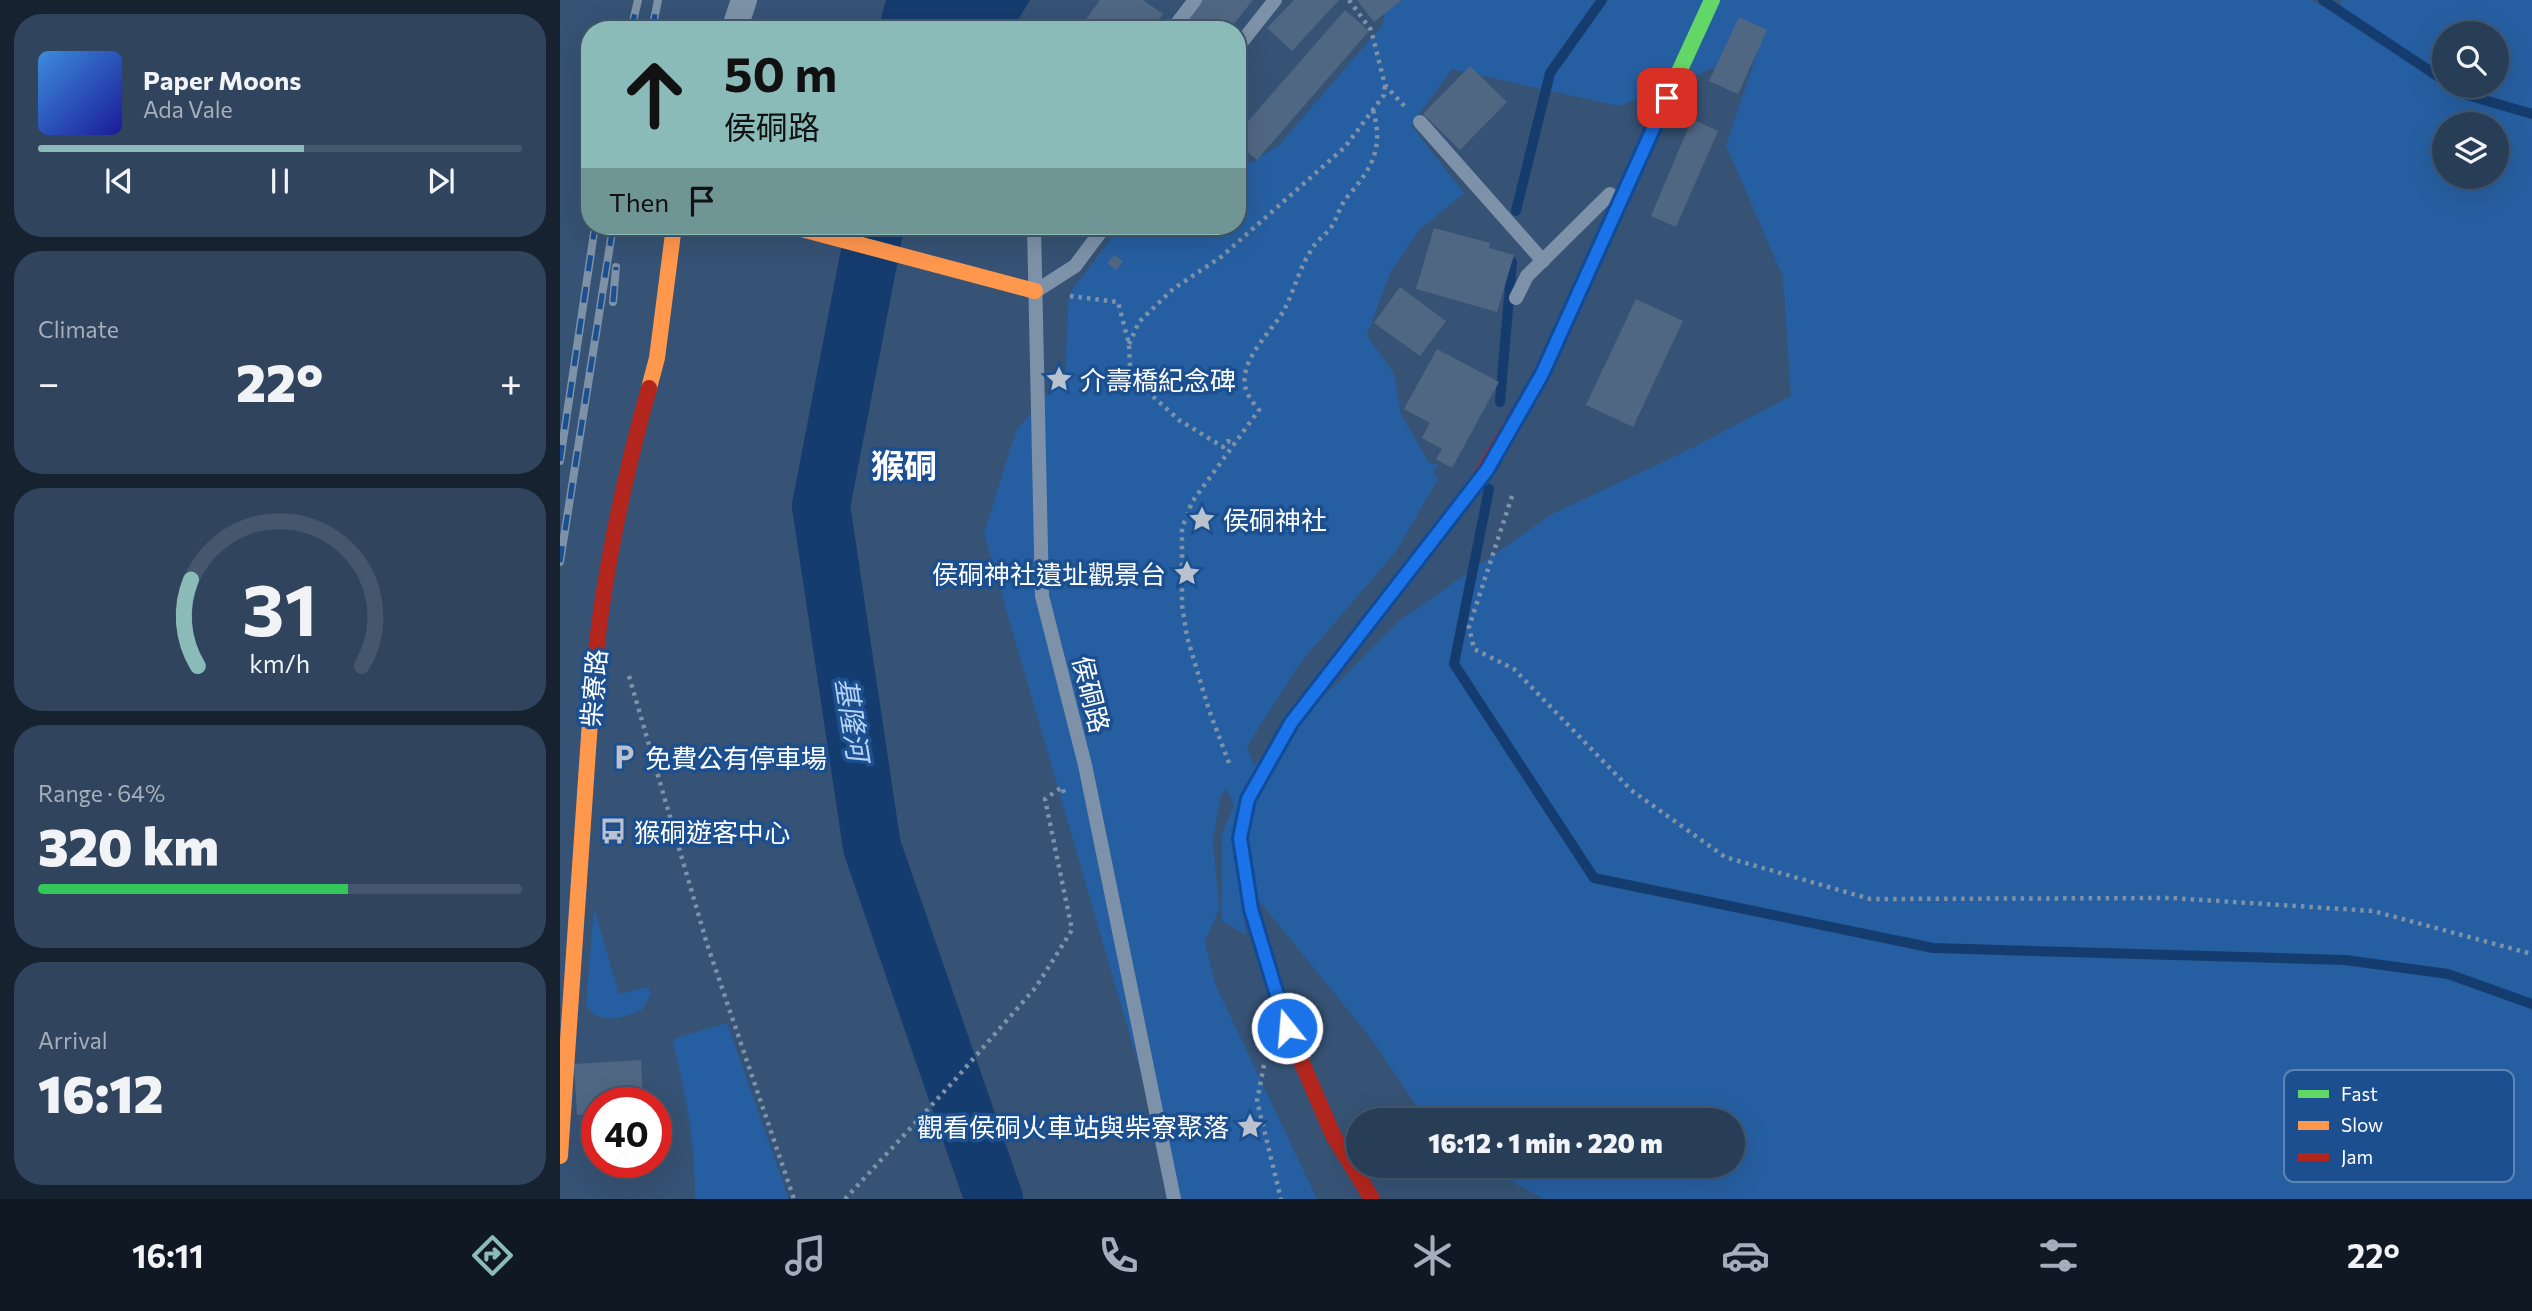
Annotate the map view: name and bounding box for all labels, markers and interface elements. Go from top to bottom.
map controls [2432,21,2509,189]
button: search [2432,21,2509,98]
text: 50 m [724,42,837,102]
icon: ahead [609,49,700,140]
text: Paper Moons [143,64,301,95]
pin [1637,68,1697,128]
icon: arrive [1648,79,1686,117]
text: Ada Vale [143,95,233,123]
text: 侯硐路 [724,106,820,146]
button: layers [2432,112,2509,189]
icon: previous [100,162,138,200]
icon: pause [261,162,299,200]
icon: next [422,162,460,200]
icon: arrive [683,182,721,220]
text: Then [609,186,669,217]
text: Climate [38,315,119,343]
text: 22° [236,349,323,413]
text: − [38,358,60,405]
text: + [500,358,522,405]
place icon: 介壽橋紀念碑 [1044,364,1074,394]
place label: 介壽橋紀念碑 [1080,364,1236,395]
district label: 猴硐 [871,444,937,485]
place icon: 侯硐神社 [1187,504,1217,534]
place label: 侯硐神社 [1223,504,1327,535]
place label: 侯硐神社遺址觀景台 [932,558,1166,589]
place icon: 侯硐神社遺址觀景台 [1172,558,1202,588]
text: 31 [242,562,318,651]
text: km/h [250,647,310,677]
street label: 柴寮路 [574,648,612,728]
street label: 侯硐路 [1068,652,1116,736]
water label: 基隆河 [830,675,877,768]
parking icon: 免費公有停車場 [609,742,639,772]
place label: 免費公有停車場 [645,742,827,773]
text: Range · 64% [38,779,165,807]
text: 320 km [38,813,219,877]
bus stop icon: 猴硐遊客中心 [598,816,628,846]
place label: 猴硐遊客中心 [634,816,790,847]
position arrow [1250,991,1324,1065]
text: Arrival [38,1026,108,1054]
text: 16:12 [38,1060,163,1124]
legend [2284,1070,2514,1182]
text: Fast [2341,1082,2378,1105]
speed limit sign: 40 [581,1087,672,1178]
place label: 觀看侯硐火車站與柴寮聚落 [917,1111,1229,1142]
place icon: 觀看侯硐火車站與柴寮聚落 [1235,1111,1265,1141]
text: Slow [2341,1113,2383,1136]
text: 16:12 · 1 min · 220 m [1428,1127,1663,1158]
text: Jam [2341,1145,2373,1168]
icon: directions [468,1231,517,1280]
icon: music [781,1231,830,1280]
icon: phone [1094,1231,1143,1280]
icon: climate [1408,1231,1457,1280]
icon: car [1721,1231,1770,1280]
icon: filters [2034,1231,2083,1280]
text: 16:11 [132,1235,204,1275]
text: 22° [2347,1235,2400,1275]

